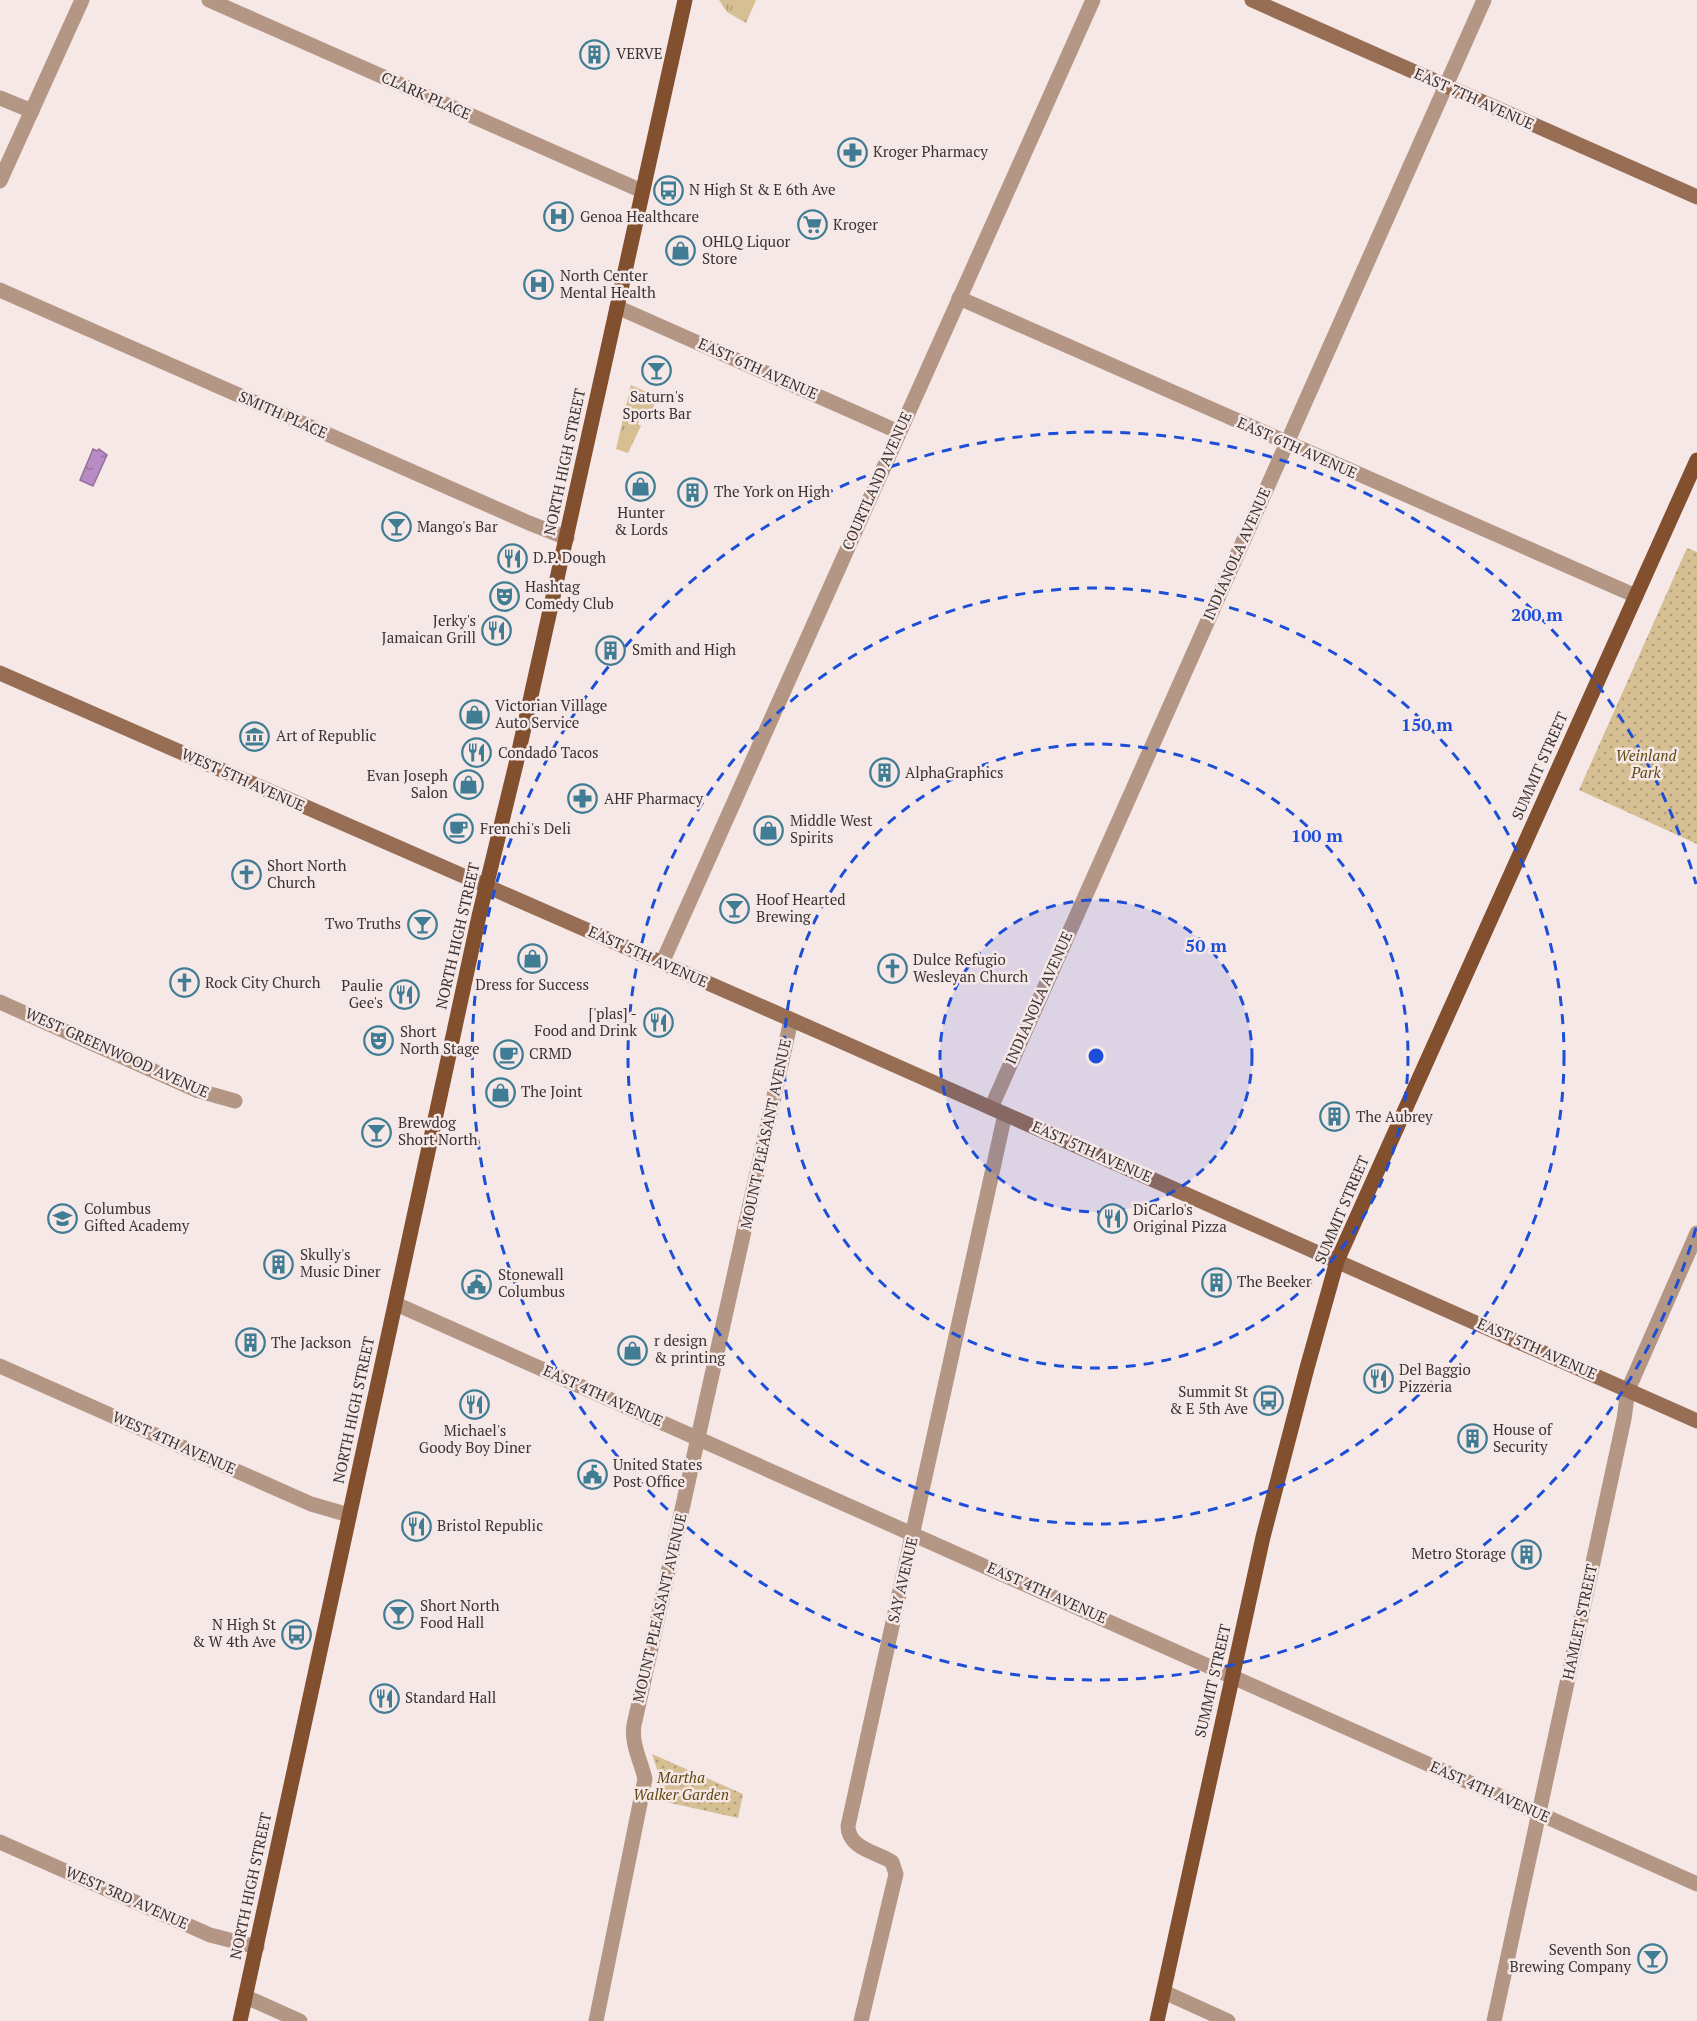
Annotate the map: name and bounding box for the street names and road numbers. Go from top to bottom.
street label: EAST 7TH AVENUE [1411,63,1537,133]
street label: CLARK PLACE [378,66,474,124]
street label: EAST 6TH AVENUE [695,333,821,403]
street label: SMITH PLACE [236,386,331,443]
street label: NORTH HIGH STREET [539,387,589,537]
street label: COURTLAND AVENUE [837,408,916,553]
street label: EAST 6TH AVENUE [1234,412,1360,482]
street label: INDIANOLA AVENUE [1198,484,1274,623]
street label: SUMMIT STREET [1506,709,1572,823]
street label: WEST 5TH AVENUE [179,743,308,815]
street label: NORTH HIGH STREET [430,861,484,1011]
street label: EAST 5TH AVENUE [585,921,711,991]
street label: INDIANOLA AVENUE [1000,928,1076,1067]
street label: WEST GREENWOOD AVENUE [22,1002,212,1102]
street label: MOUNT PLEASANT AVENUE [735,1037,795,1231]
street label: EAST 5TH AVENUE [1029,1116,1155,1186]
street label: SUMMIT STREET [1309,1152,1373,1267]
street label: EAST 5TH AVENUE [1474,1313,1600,1383]
street label: NORTH HIGH STREET [328,1335,378,1485]
street label: EAST 4TH AVENUE [540,1360,666,1430]
street label: WEST 4TH AVENUE [110,1406,239,1478]
street label: MOUNT PLEASANT AVENUE [628,1511,691,1704]
street label: SAY AVENUE [882,1535,922,1625]
street label: EAST 4TH AVENUE [984,1557,1110,1627]
street label: HAMLET STREET [1557,1562,1601,1681]
street label: SUMMIT STREET [1189,1622,1235,1740]
street label: EAST 4TH AVENUE [1427,1756,1553,1826]
street label: NORTH HIGH STREET [225,1811,275,1961]
street label: WEST 3RD AVENUE [63,1861,192,1933]

